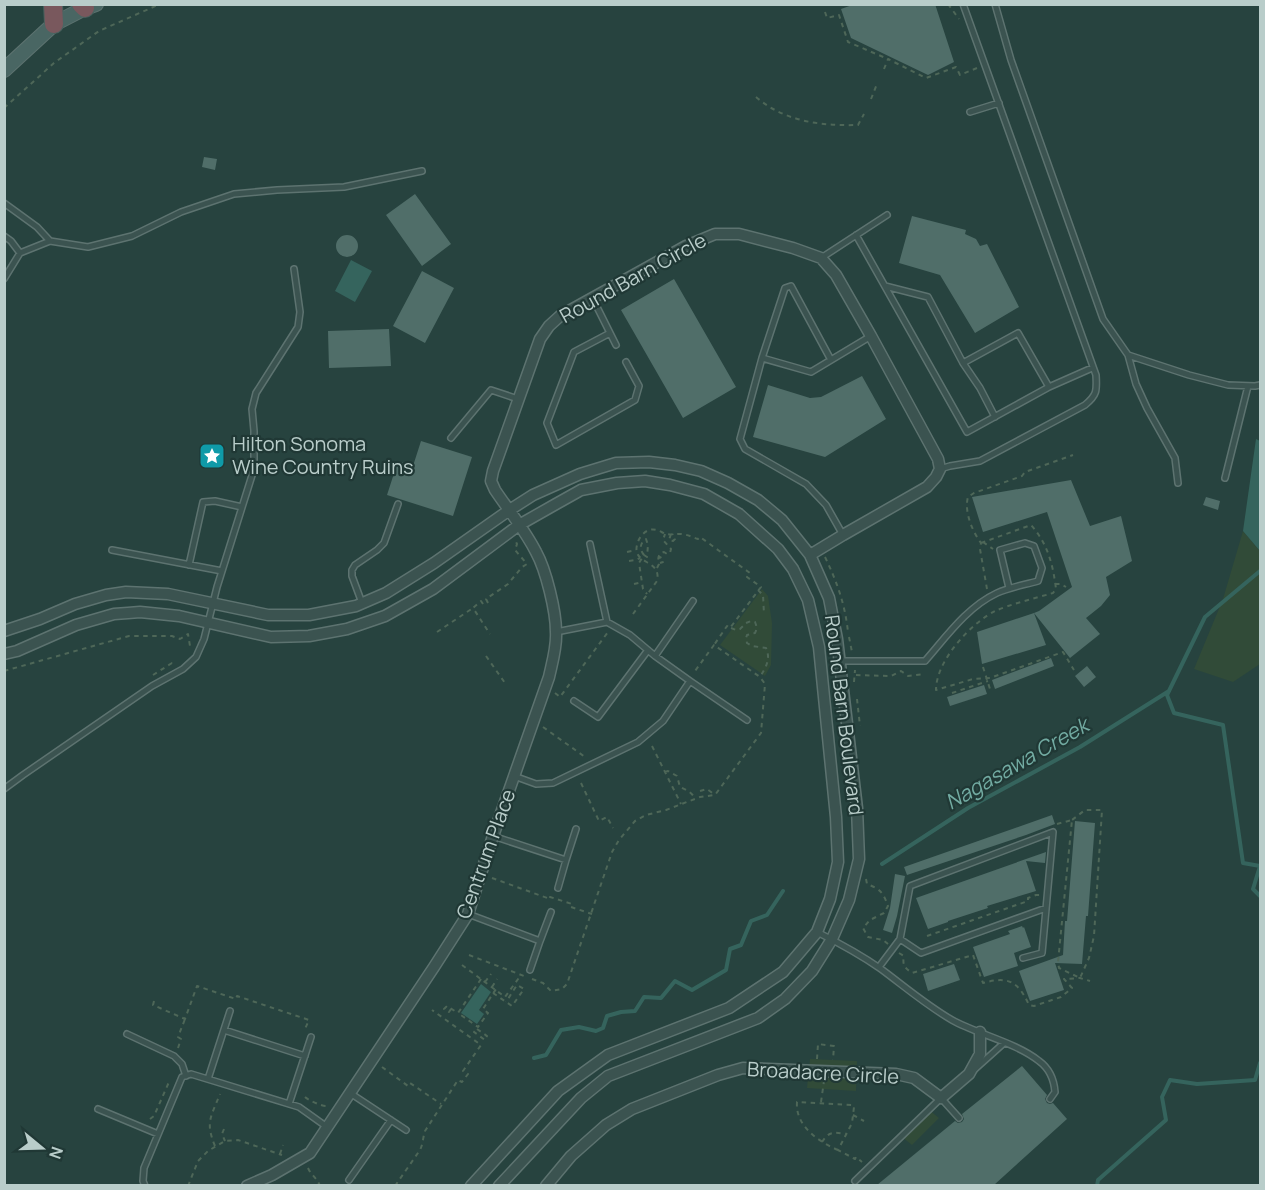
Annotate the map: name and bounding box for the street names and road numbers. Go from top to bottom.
street label: Round Barn Circle [555,226,711,329]
street label: Round Barn Boulevard [819,613,870,817]
street label: Centrum Place [450,785,521,922]
street label: Broadacre Circle [746,1055,900,1090]

